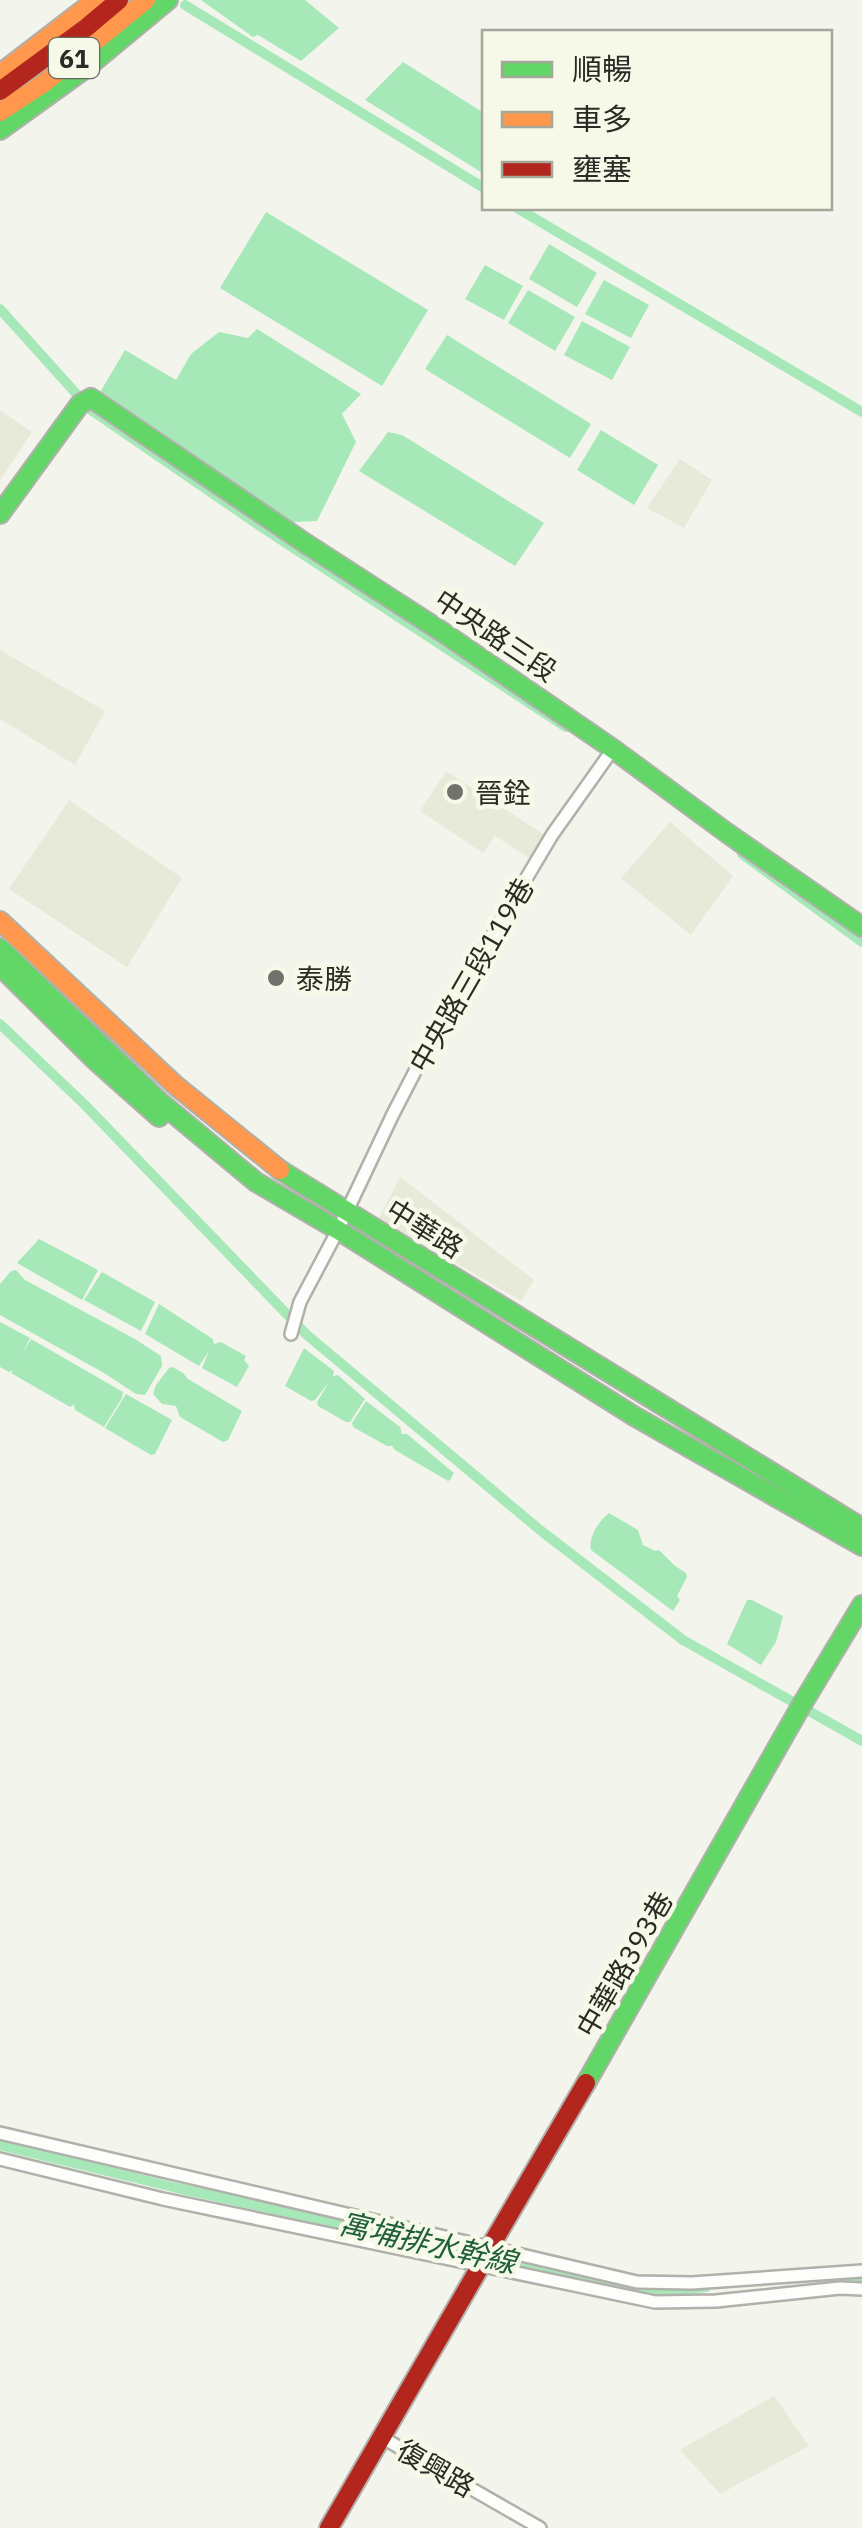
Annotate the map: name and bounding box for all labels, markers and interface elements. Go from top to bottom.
legend [482,30,832,210]
road number: 61 [49,38,99,78]
text: 順暢 [572,49,632,88]
text: 車多 [572,99,632,138]
text: 壅塞 [572,149,632,188]
street label: 中央路三段 [428,581,564,689]
place label: 晉銓 [475,774,531,811]
marker: 晉銓 [444,781,466,803]
street label: 中央路三段119巷 [400,871,542,1079]
place label: 泰勝 [296,960,352,997]
marker: 泰勝 [265,967,287,989]
street label: 中華路 [380,1190,470,1266]
street label: 中華路393巷 [567,1884,681,2044]
water label: 寓埔排水幹線 [336,2203,523,2282]
street label: 復興路 [390,2431,482,2505]

